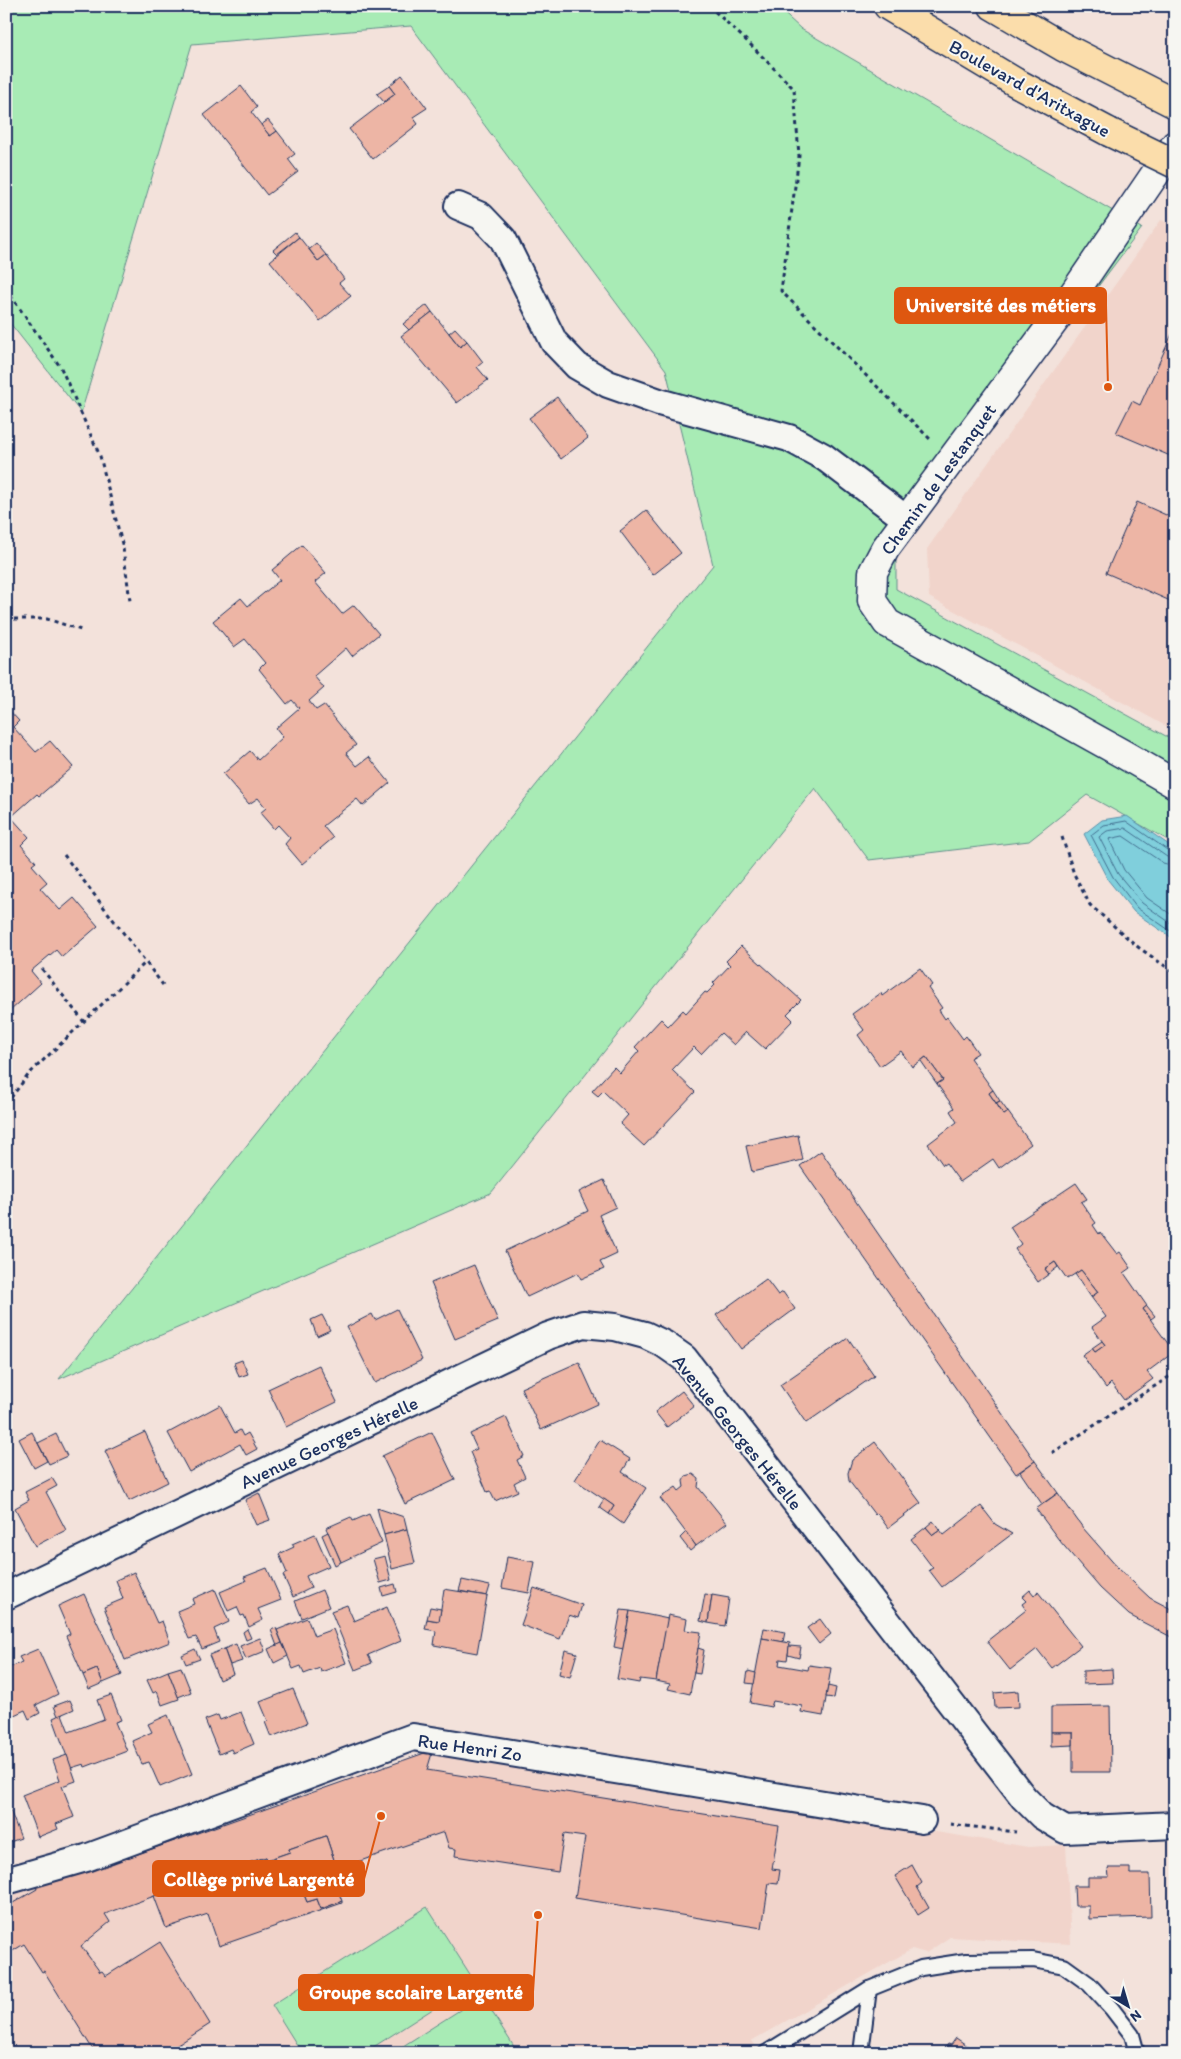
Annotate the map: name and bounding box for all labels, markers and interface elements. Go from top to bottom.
street label: Boulevard d'Aritxague [945,34,1115,142]
callout: Université des métiers [895,288,1106,323]
text: Université des métiers [906,293,1096,317]
street label: Chemin de Lestanquet [876,399,1001,559]
street label: Avenue Georges Hérelle [668,1350,807,1515]
street label: Avenue Georges Hérelle [237,1391,422,1494]
street label: Rue Henri Zo [416,1729,524,1766]
callout: Collège privé Largenté [153,1861,364,1896]
text: Collège privé Largenté [163,1867,355,1892]
callout: Groupe scolaire Largenté [299,1975,533,2010]
text: Groupe scolaire Largenté [309,1980,524,2005]
north arrow [1104,1982,1154,2032]
text: N [1127,2006,1145,2025]

